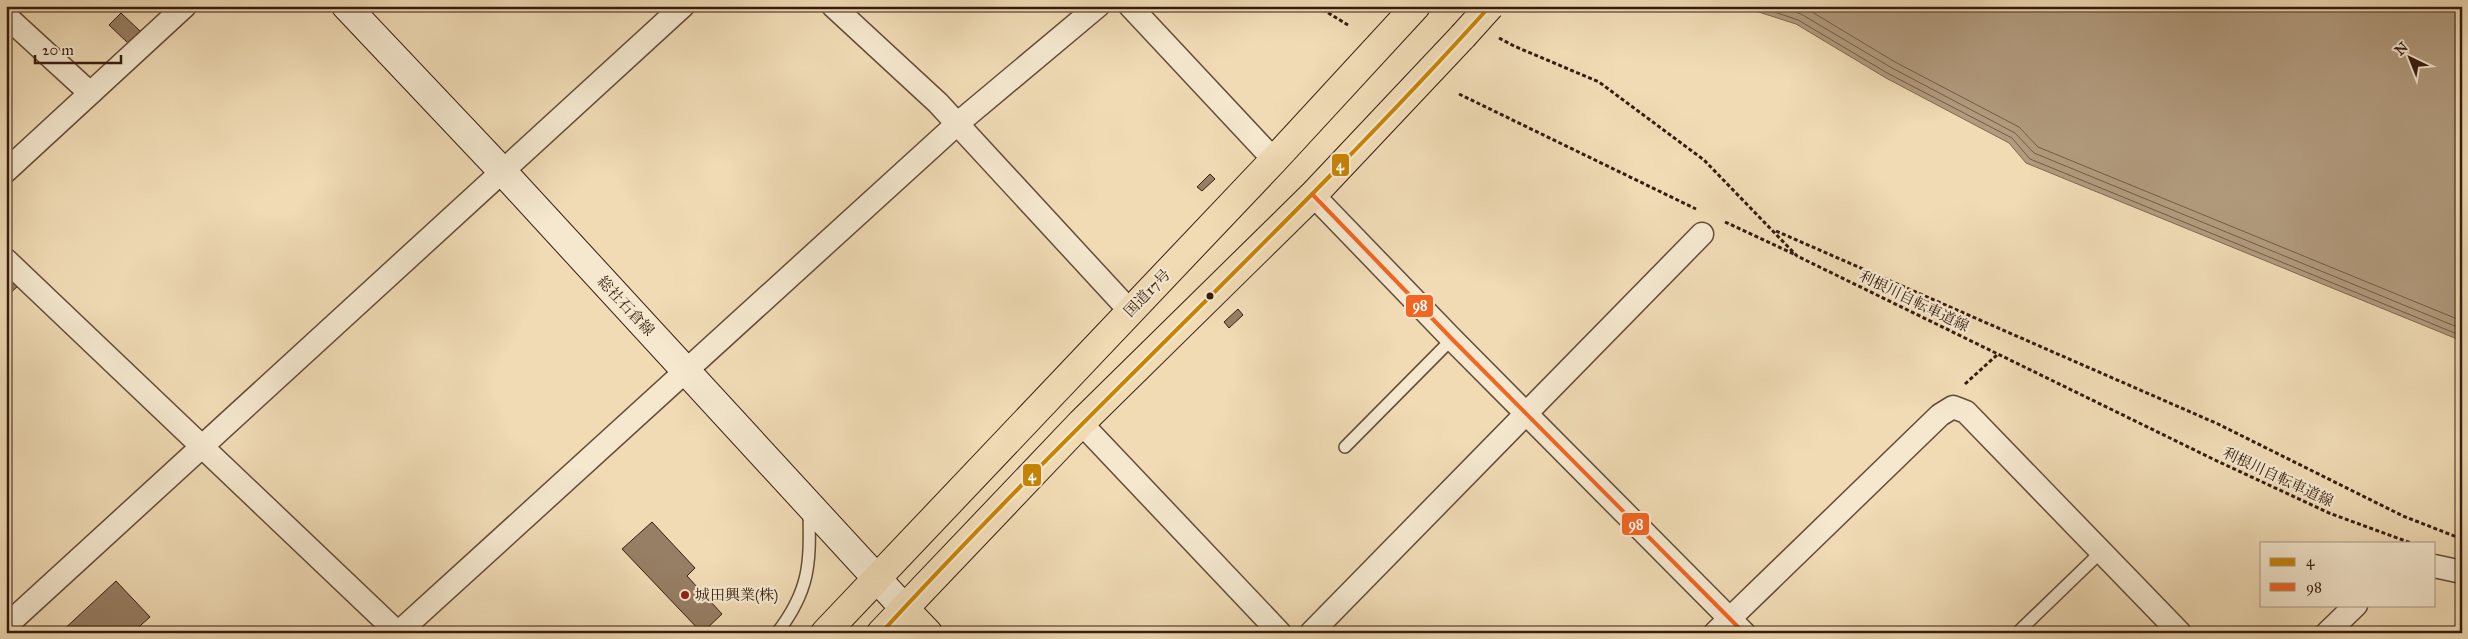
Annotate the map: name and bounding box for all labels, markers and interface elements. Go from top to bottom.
scale bar [35,32,121,64]
north arrow [2386,32,2436,82]
text: N [2391,39,2412,59]
text: 20 m [42,41,74,59]
line badge: 4 [1331,153,1350,177]
text: 4 [1336,157,1345,175]
street label: 国道17号 [1120,266,1174,320]
street label: 利根川自転車道線 [1856,267,1972,335]
street label: 総社石倉線 [594,272,658,340]
unlabelled marker [1205,291,1215,301]
line badge: 98 [1405,294,1434,318]
text: 98 [1413,297,1427,315]
street label: 利根川自転車道線 [2220,443,2336,511]
line badge: 4 [1022,463,1042,487]
text: 4 [1028,467,1037,485]
line badge: 98 [1621,512,1650,536]
text: 98 [1629,516,1643,534]
legend [2260,542,2436,606]
text: 4 [2306,552,2315,570]
text: 98 [2306,578,2322,596]
place label: 城田興業(株) [695,586,778,605]
marker: 城田興業(株) [679,589,691,601]

